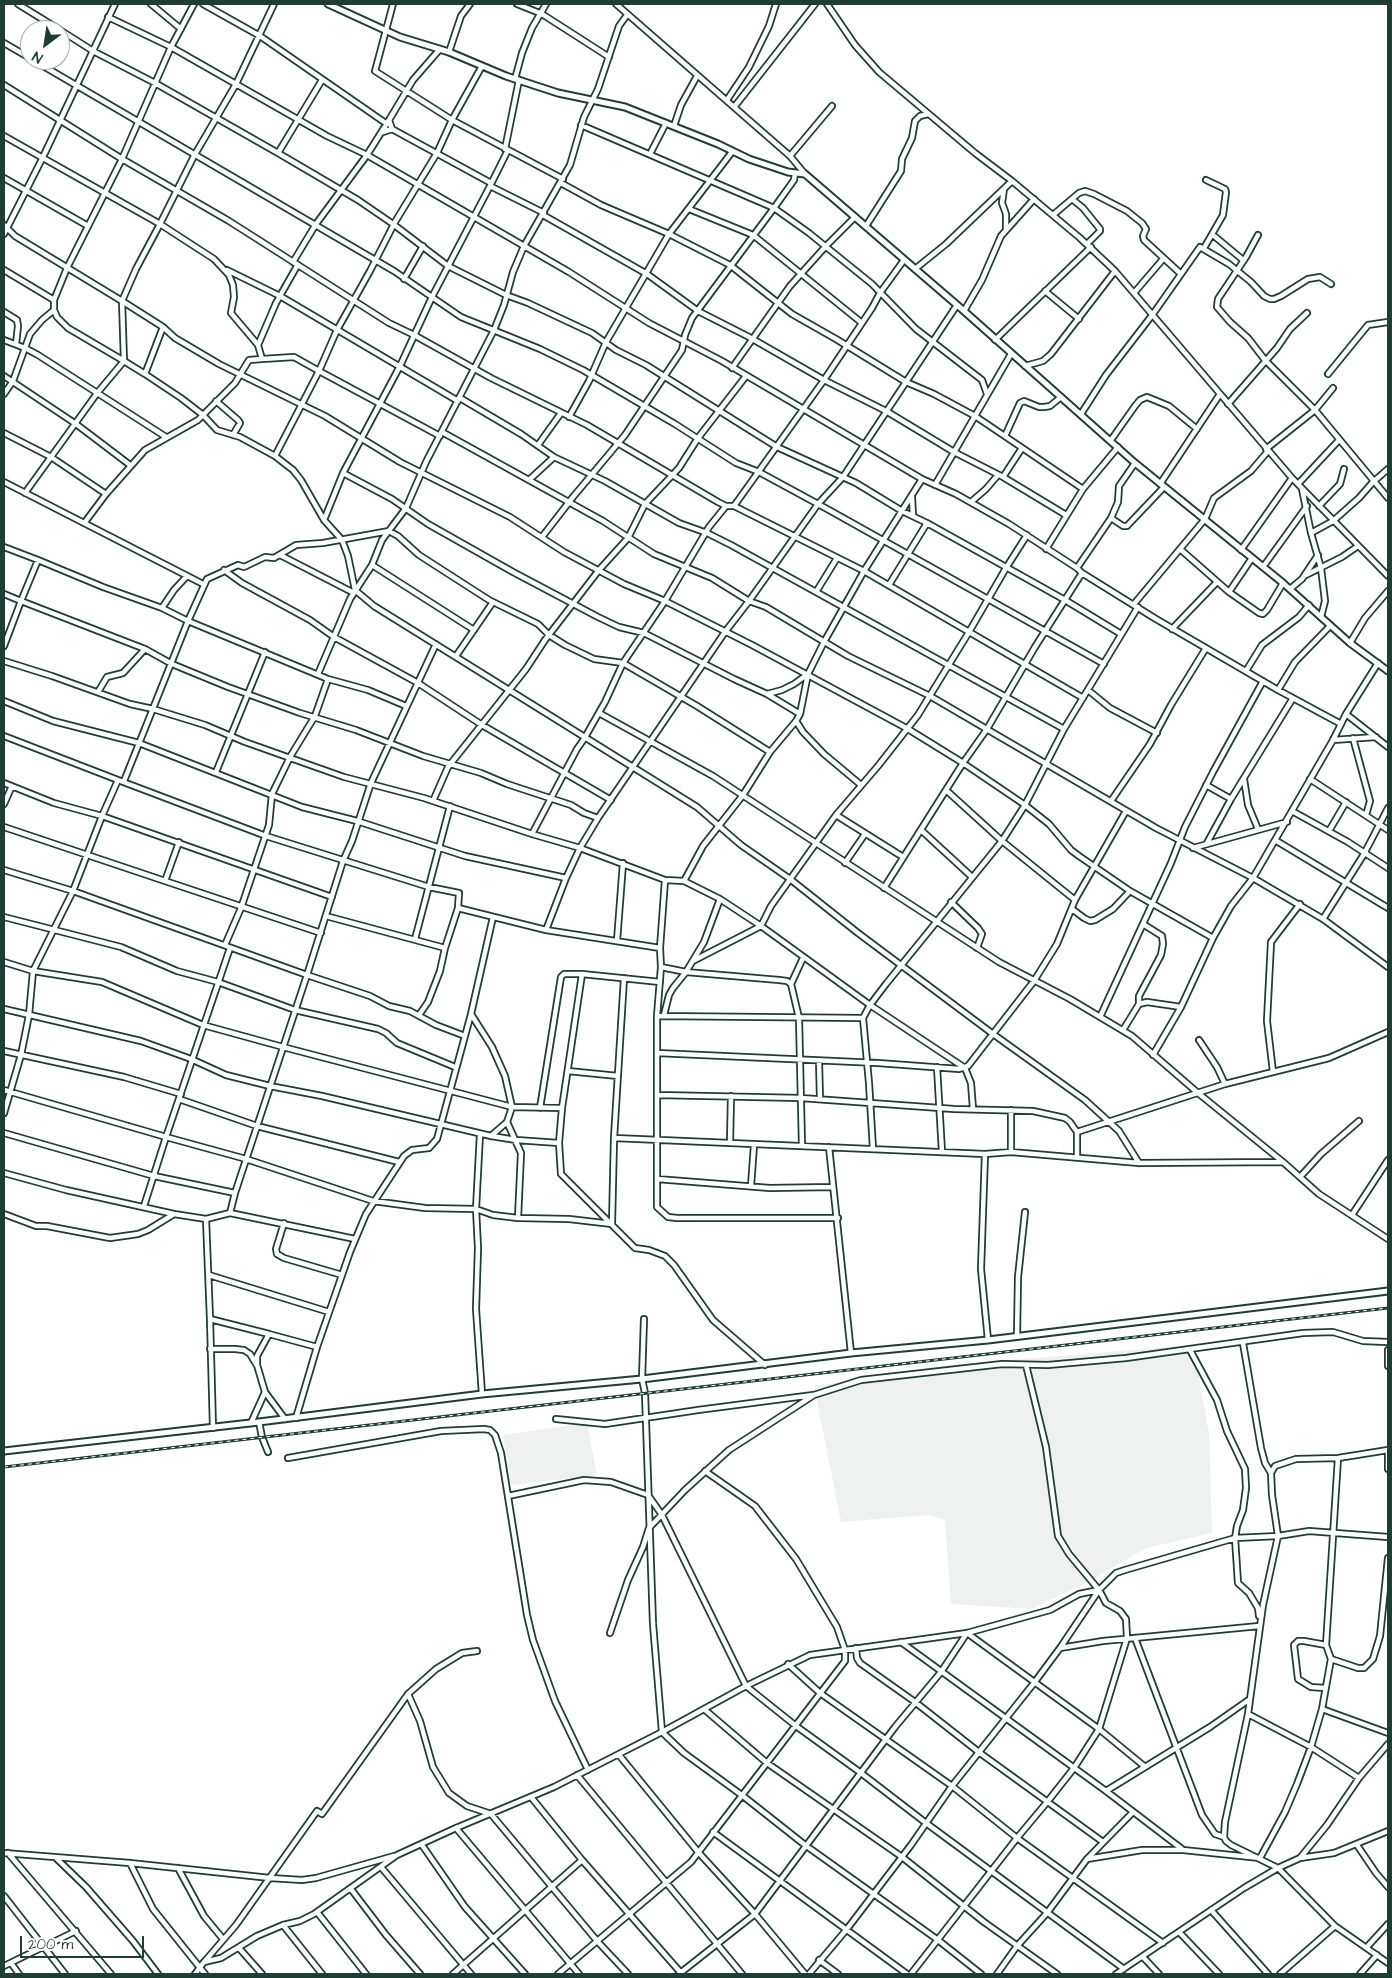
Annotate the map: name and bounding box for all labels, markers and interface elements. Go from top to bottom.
north arrow [20,20,70,70]
text: N [29,46,47,68]
scale bar [22,1926,146,1958]
text: 200 m [28,1934,73,1955]

